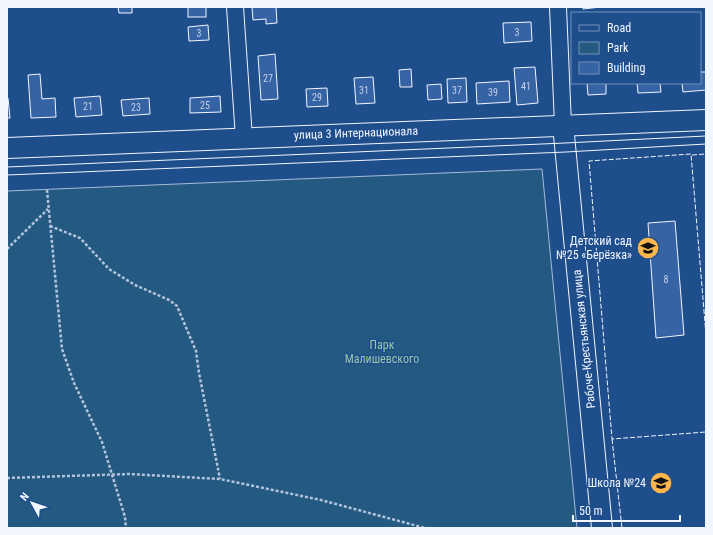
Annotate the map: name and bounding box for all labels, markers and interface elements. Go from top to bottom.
legend [571,12,701,84]
text: Road [607,21,631,35]
house number: 3 [515,27,520,38]
house number: 3 [197,28,202,39]
text: Park [607,41,629,55]
text: Building [607,61,645,75]
house number: 27 [263,73,273,84]
house number: 41 [521,81,531,92]
house number: 31 [359,85,369,96]
house number: 37 [452,85,462,96]
house number: 39 [488,87,498,98]
house number: 29 [312,92,322,103]
house number: 25 [200,100,210,111]
house number: 21 [83,101,93,112]
house number: 23 [131,102,141,113]
street label: улица 3 Интернационала [294,124,419,142]
place label: Детский сад №25 «Берёзка» [556,234,633,262]
school or university icon: Детский сад №25 «Берёзка» [635,235,661,261]
street label: Рабоче-Крестьянская улица [570,269,598,409]
house number: 8 [664,274,669,285]
park label: Парк Малишевского [345,338,419,366]
school or university icon: Школа №24 [648,470,674,496]
place label: Школа №24 [588,476,646,490]
north arrow [12,483,52,523]
text: N [18,490,32,504]
scale bar [573,497,680,523]
text: 50 m [579,504,603,518]

